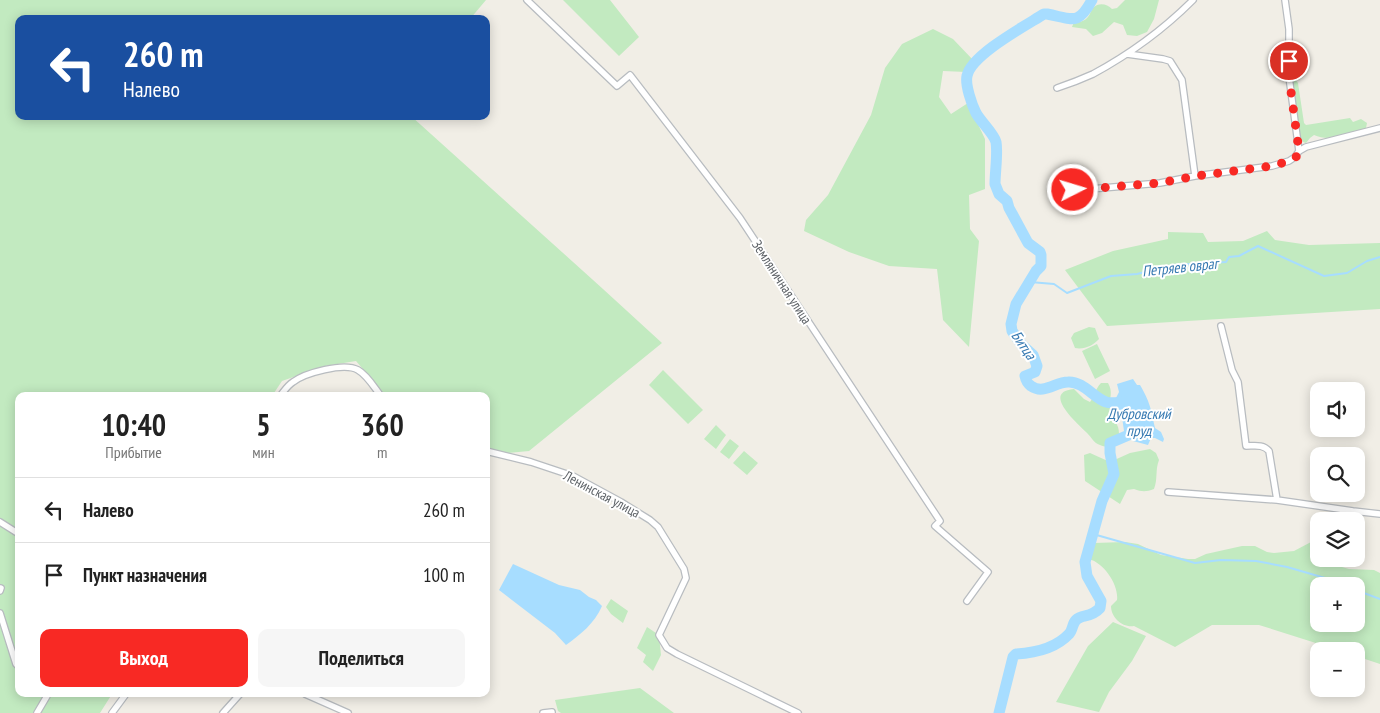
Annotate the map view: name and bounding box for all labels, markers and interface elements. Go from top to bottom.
text: 260 m [123,31,204,77]
icon: left [40,35,105,100]
pin [1268,40,1310,82]
icon: arrive [1275,47,1303,75]
text: Налево [123,75,180,103]
position arrow [1046,163,1098,215]
street label: Земляничная улица [748,237,816,327]
water label: Петряев овраг [1141,253,1221,280]
water label: Битца [1008,327,1041,364]
map controls [1310,382,1365,697]
button: sound [1310,382,1365,437]
water label: Дубровский пруд [1106,404,1172,440]
text: 10:40 [101,405,166,444]
text: 5 [256,405,271,444]
text: 360 [361,405,404,444]
text: Прибытие [105,442,162,462]
text: мин [252,442,275,462]
text: m [377,442,388,462]
button: search [1310,447,1365,502]
street label: Ленинская улица [560,466,643,522]
icon: left [40,496,68,524]
text: Налево [83,498,134,522]
text: 260 m [423,498,465,522]
button: layers [1310,512,1365,567]
icon: arrive [40,561,68,589]
text: Пункт назначения [83,563,207,587]
text: 100 m [423,563,465,587]
button: + [1310,577,1365,632]
button: Выход [40,629,248,687]
button: Поделиться [258,629,465,687]
button: − [1310,642,1365,697]

